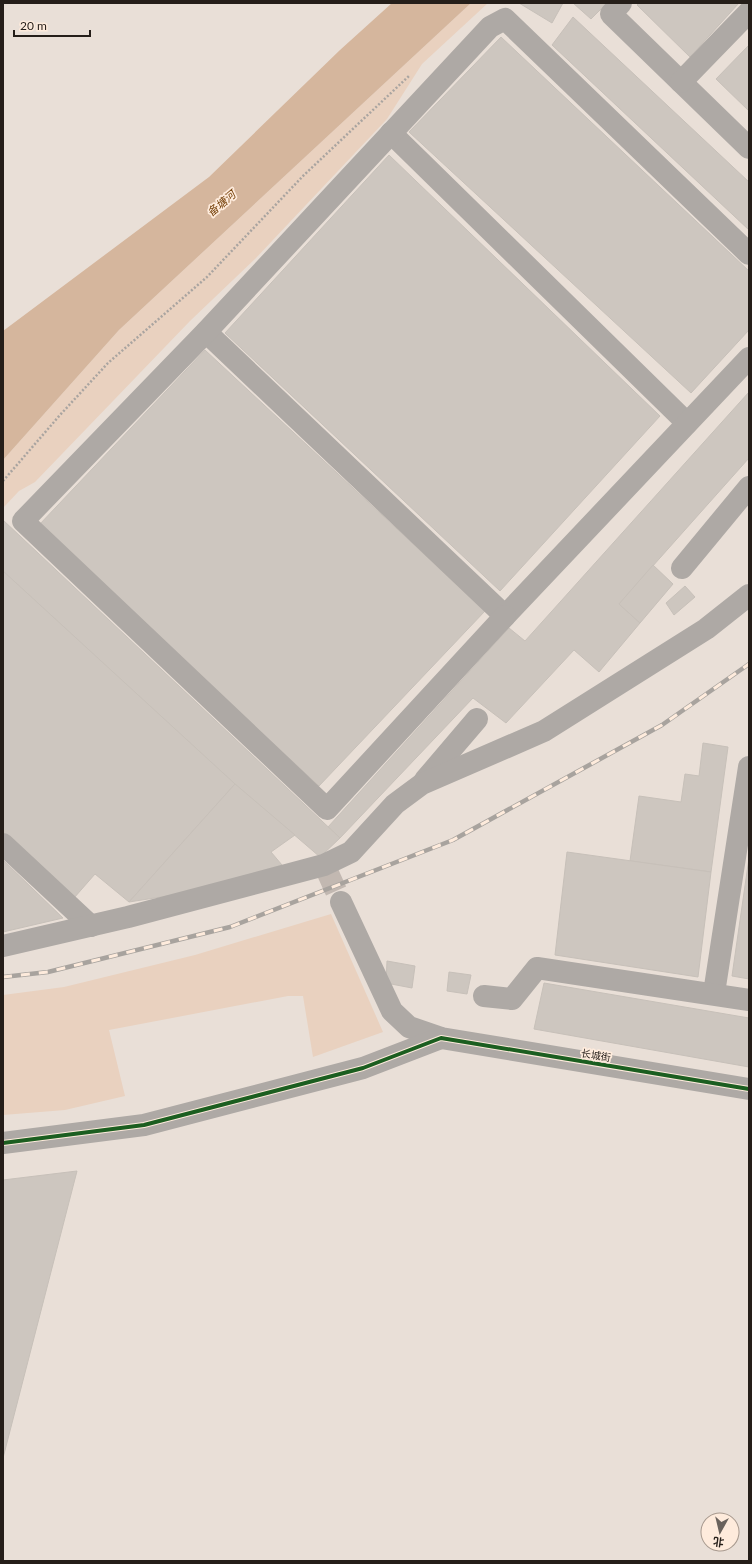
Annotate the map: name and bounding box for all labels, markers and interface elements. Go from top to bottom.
scale bar [14,12,90,38]
text: 20 m [20,18,47,33]
water label: 备塘河 [204,186,239,219]
street label: 长城街 [580,1047,612,1063]
north arrow [700,1512,740,1552]
text: 北 [712,1535,725,1550]

